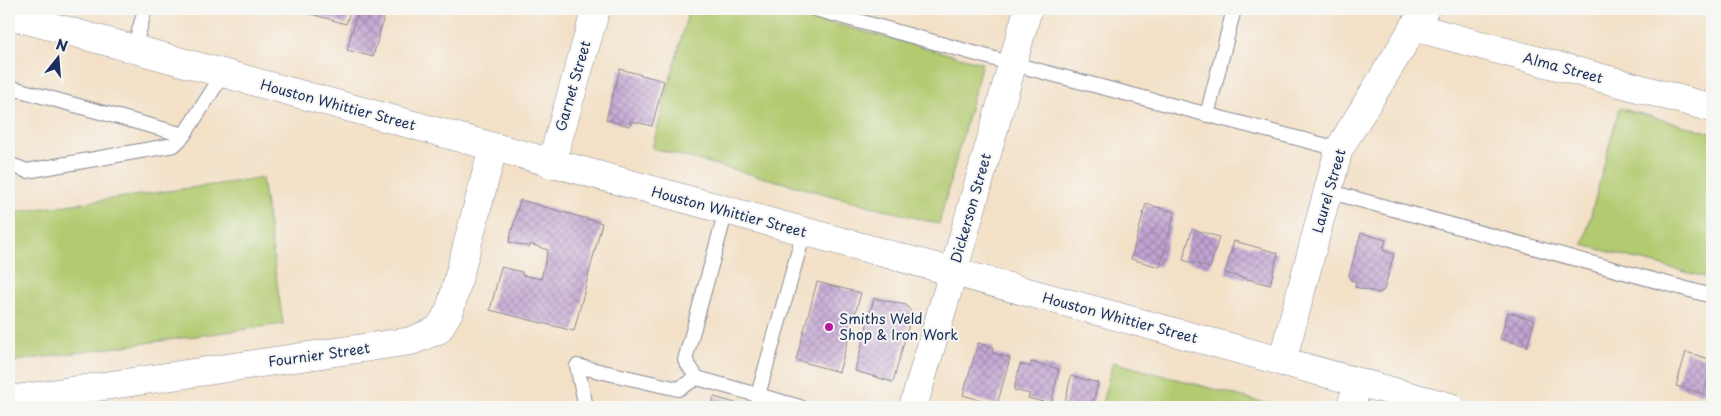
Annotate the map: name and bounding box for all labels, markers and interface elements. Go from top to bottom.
north arrow [32,32,82,82]
text: N [54,33,70,57]
street label: Garnet Street [550,38,596,134]
street label: Alma Street [1521,47,1606,88]
street label: Houston Whittier Street [258,74,418,135]
street label: Laurel Street [1307,146,1351,235]
street label: Dickerson Street [945,150,996,265]
street label: Houston Whittier Street [649,181,809,242]
street label: Houston Whittier Street [1040,287,1200,348]
place label: Smiths Weld Shop & Iron Work [839,308,958,345]
marker: Smiths Weld Shop & Iron Work [823,321,835,333]
street label: Fournier Street [267,337,371,372]

